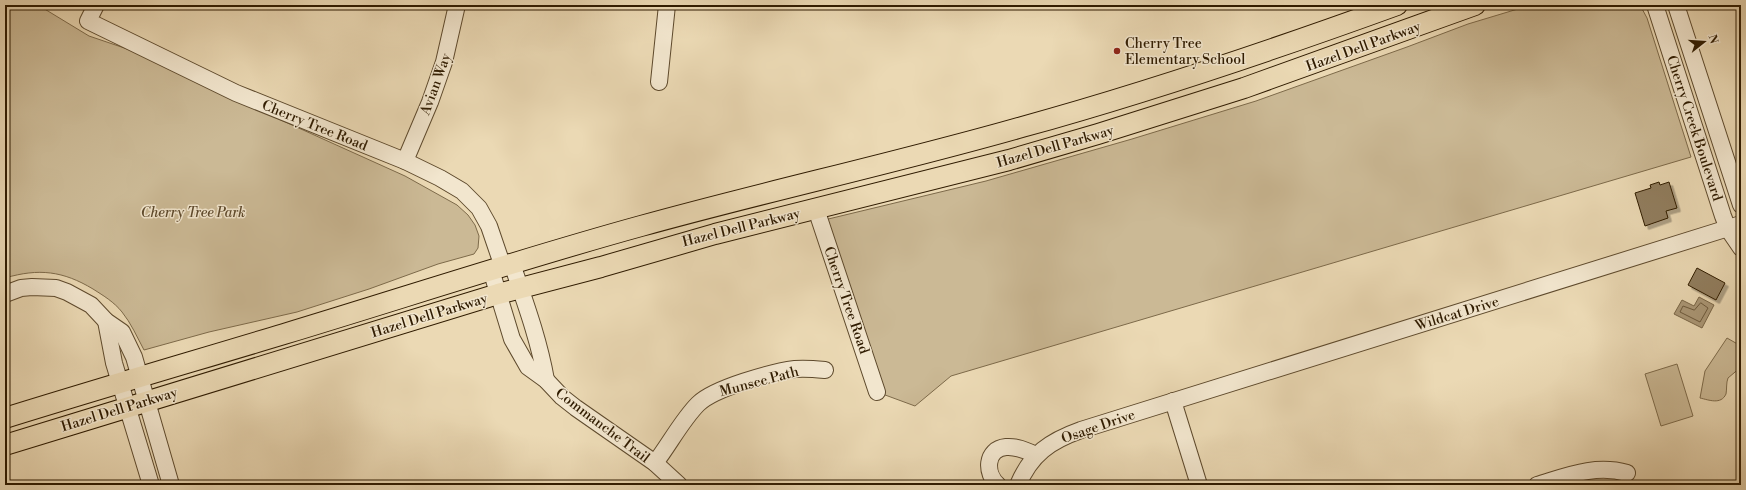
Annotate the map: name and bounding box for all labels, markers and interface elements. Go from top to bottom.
street label: Hazel Dell Parkway [1303,18,1423,76]
north arrow [1684,22,1724,62]
text: N [1705,33,1721,46]
place label: Cherry Tree Elementary School [1125,35,1245,69]
marker: Cherry Tree Elementary School [1112,46,1122,56]
street label: Avian Way [416,51,455,119]
street label: Cherry Creek Boulevard [1662,53,1726,204]
street label: Cherry Tree Road [259,97,370,155]
street label: Hazel Dell Parkway [995,122,1116,172]
park label: Cherry Tree Park [141,204,245,222]
street label: Hazel Dell Parkway [680,205,802,251]
street label: Cherry Tree Road [819,244,873,356]
street label: Hazel Dell Parkway [369,290,490,342]
street label: Wildcat Drive [1412,293,1501,336]
street label: Munsee Path [718,363,801,401]
street label: Hazel Dell Parkway [59,384,180,436]
street label: Commanche Trail [552,384,653,467]
street label: Osage Drive [1059,406,1138,448]

